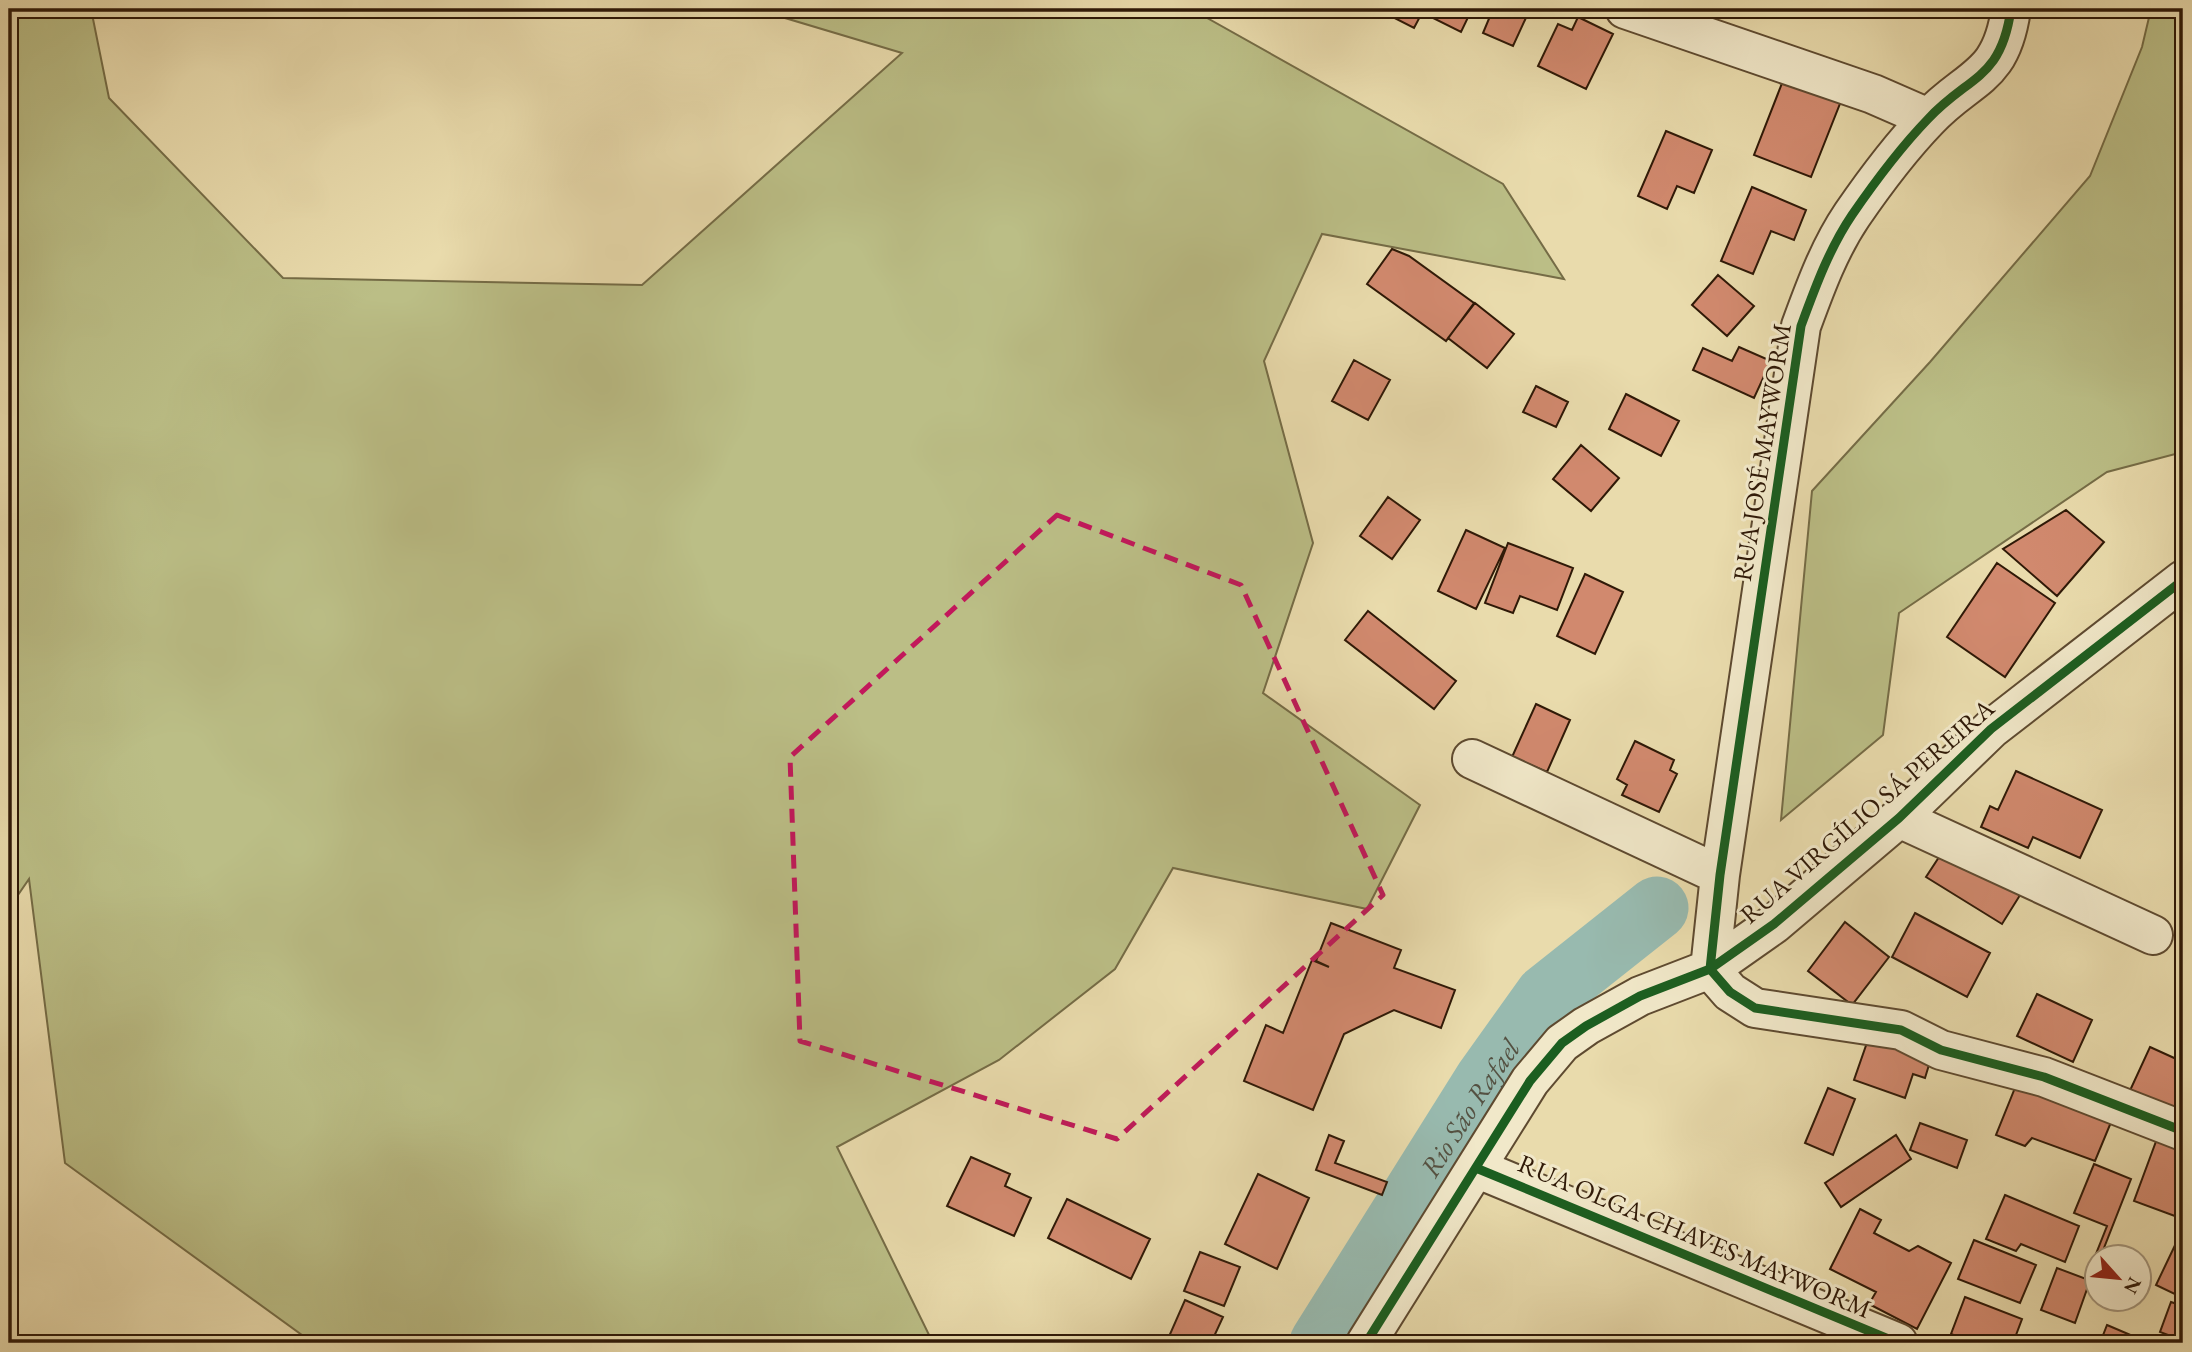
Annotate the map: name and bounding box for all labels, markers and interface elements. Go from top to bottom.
street label: RUA JOSÉ MAYWORM [1725,321,1799,583]
street label: RUA VIRGÍLIO SÁ PEREIRA [1733,690,2002,931]
water label: Rio São Rafael [1412,1031,1528,1184]
street label: RUA OLGA CHAVES MAYWORM [1513,1146,1877,1326]
north arrow [2084,1244,2154,1314]
text: N [2118,1273,2147,1299]

